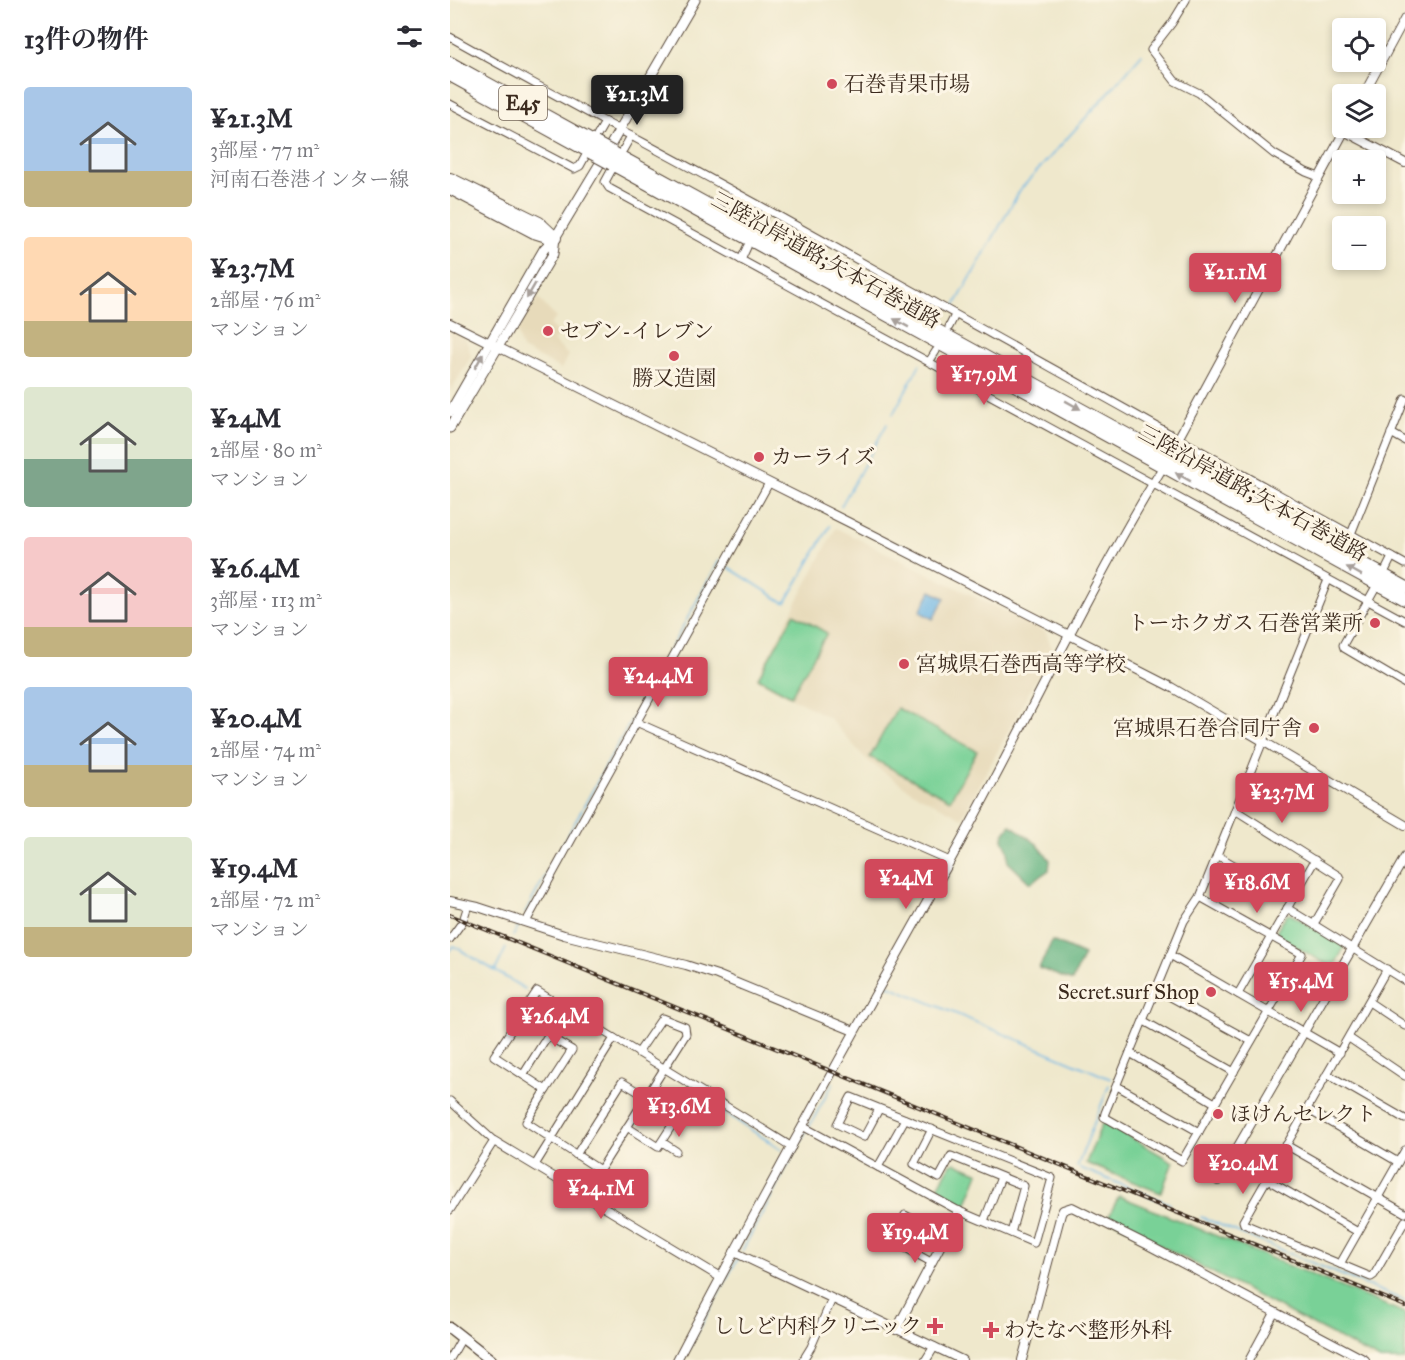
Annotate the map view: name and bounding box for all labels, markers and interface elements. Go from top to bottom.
map controls [1332,18,1386,270]
button: locate [1332,18,1386,72]
icon: filters [393,20,426,53]
text: 13件の物件 [24,23,149,55]
place label: 石巻青果市場 [844,71,970,97]
pin: ¥21.3M [588,75,686,126]
marker: 石巻青果市場 [825,77,839,91]
text: ¥21.3M [605,82,669,106]
button: layers [1332,84,1386,138]
road number: E45 [499,86,547,120]
text: ¥21.3M [210,102,293,134]
icon: home [72,111,144,183]
text: 3部屋 · 77 m² [210,138,319,162]
button: + [1332,150,1386,204]
text: 河南石巻港インター線 [210,167,409,191]
street label: 三陸沿岸道路;矢本石巻道路 [707,186,945,334]
button: − [1332,216,1386,270]
text: ¥23.7M [210,252,295,284]
pin: ¥21.1M [1186,253,1284,304]
text: ¥21.1M [1203,260,1267,284]
icon: home [72,261,144,333]
one-way arrow [526,283,536,300]
text: 2部屋 · 76 m² [210,288,321,312]
text: マンション [210,317,309,341]
place label: セブン-イレブン [560,318,714,344]
one-way arrow [892,318,909,328]
marker: セブン-イレブン [541,324,555,338]
marker: 勝又造園 [667,349,681,363]
one-way arrow [473,353,484,369]
pin: ¥17.9M [935,355,1033,406]
text: ¥17.9M [951,362,1017,386]
place label: 勝又造園 [632,365,716,391]
one-way arrow [1065,400,1082,410]
text: ¥24M [210,402,281,434]
icon: home [72,411,144,483]
street label: 三陸沿岸道路;矢本石巻道路 [1134,419,1372,567]
text: 2部屋 · 80 m² [210,438,322,462]
place label: カーライズ [771,444,875,470]
marker: カーライズ [752,450,766,464]
text: マンション [210,467,309,491]
one-way arrow [1174,472,1191,482]
text: ¥26.4M [210,552,300,584]
icon: home [72,561,144,633]
one-way arrow [1345,566,1362,576]
text: 3部屋 · 113 m² [210,588,322,612]
place label: トーホクガス 石巻営業所 [1127,610,1363,636]
marker: トーホクガス 石巻営業所 [1368,616,1382,630]
text: マンション [210,617,309,641]
place label: 宮城県石巻西高等学校 [916,651,1126,677]
pin: ¥24.4M [609,657,707,708]
marker: 宮城県石巻西高等学校 [897,657,911,671]
text: ¥24.4M [623,664,693,688]
text: ¥20.4M [210,702,302,734]
icon: home [72,711,144,783]
place label: 宮城県石巻合同庁舎 [1113,715,1302,741]
marker: 宮城県石巻合同庁舎 [1307,721,1321,735]
text: 2部屋 · 74 m² [210,738,321,762]
text: マンション [210,767,309,791]
pin: ¥23.7M [1233,773,1331,824]
text: ¥23.7M [1249,780,1315,804]
text: ¥19.4M [210,852,298,884]
pin: ¥24M [870,859,942,910]
icon: home [72,861,144,933]
pin: ¥18.6M [1208,863,1306,914]
text: ¥24M [879,866,933,890]
text: ¥18.6M [1224,870,1290,894]
text: 2部屋 · 72 m² [210,888,320,912]
text: マンション [210,917,309,941]
pin: ¥15.4M [1252,962,1350,1013]
text: ¥15.4M [1268,969,1334,993]
place label: Secret.surf Shop [1058,979,1199,1005]
marker: Secret.surf Shop [1204,985,1218,999]
pin: ¥26.4M [506,997,604,1048]
text: ¥26.4M [520,1004,590,1028]
pin: ¥13.6M [630,1087,728,1138]
text: ¥13.6M [647,1094,711,1118]
place label: ほけんセレクト [1230,1101,1377,1127]
marker: ほけんセレクト [1211,1107,1225,1121]
pin: ¥20.4M [1194,1144,1292,1195]
text: ¥20.4M [1208,1151,1278,1175]
pin: ¥24.1M [552,1169,650,1220]
text: ¥24.1M [567,1176,635,1200]
pin: ¥19.4M [866,1213,964,1264]
text: ¥19.4M [881,1220,949,1244]
place label: ししど内科クリニック [713,1313,922,1339]
marker: ししど内科クリニック [926,1317,944,1335]
place label: わたなべ整形外科 [1004,1317,1172,1343]
marker: わたなべ整形外科 [982,1321,1000,1339]

